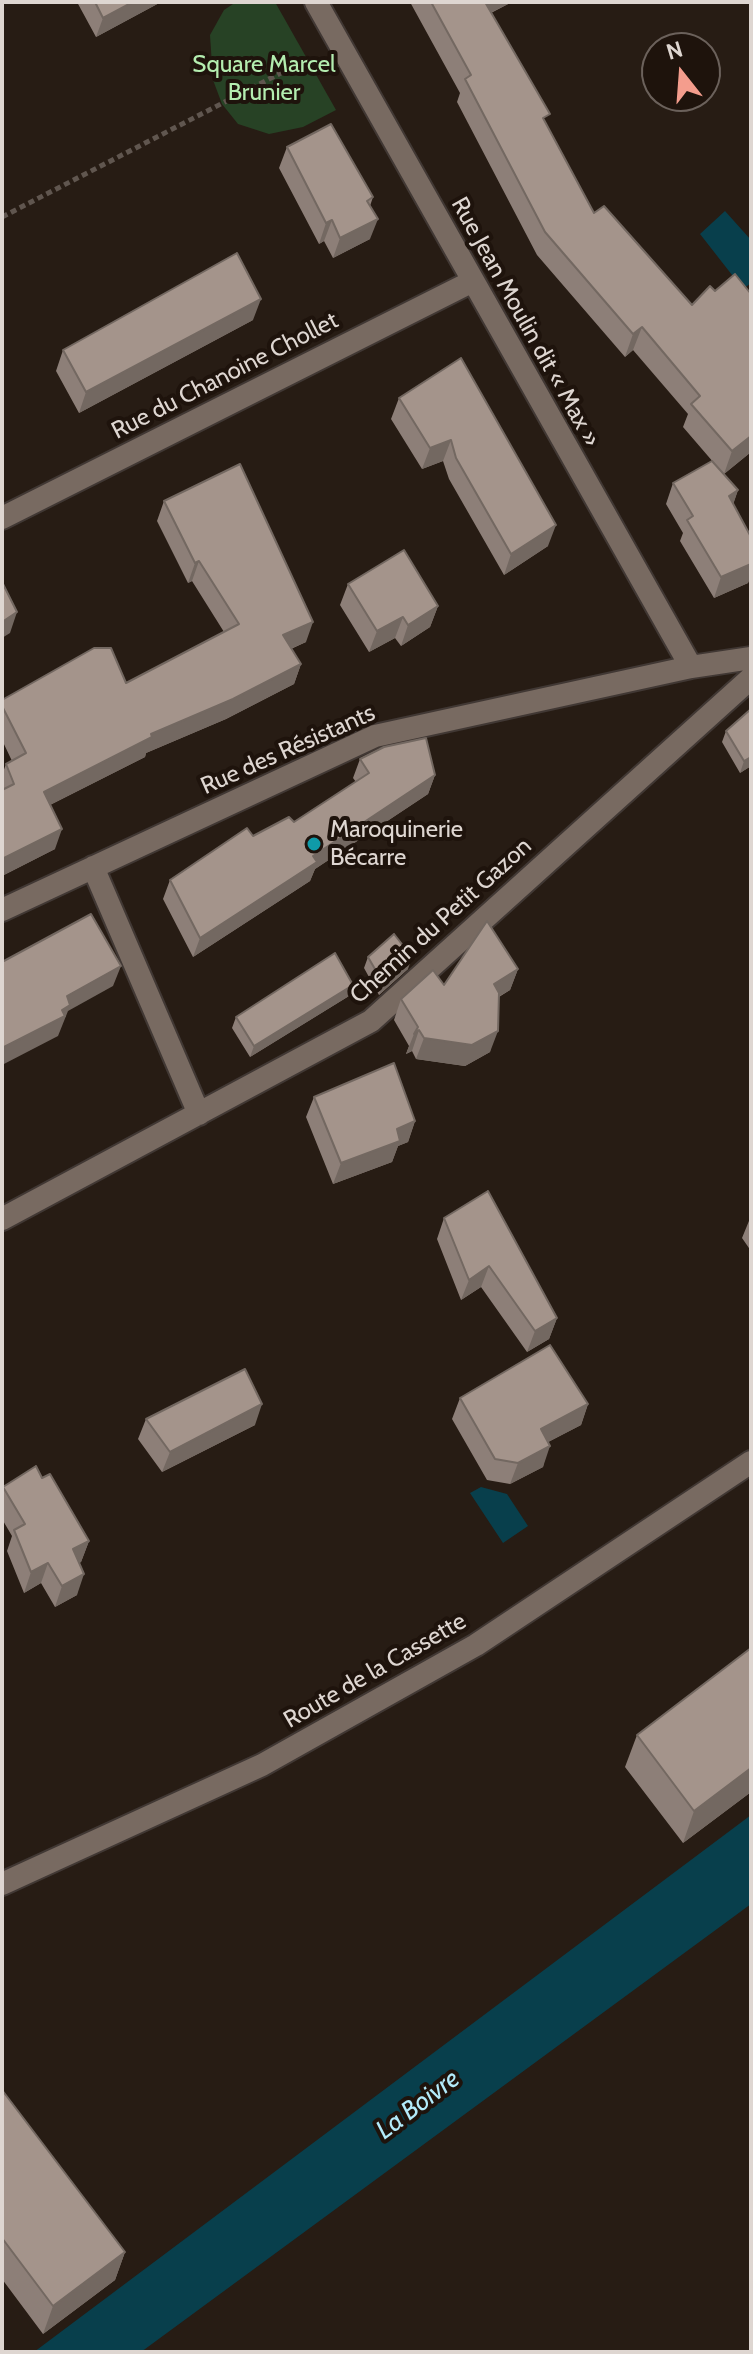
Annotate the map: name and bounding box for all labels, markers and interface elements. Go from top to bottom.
north arrow [641,32,721,112]
text: N [663,35,686,66]
park label: Square Marcel Brunier [192,51,336,107]
street label: Rue Jean Moulin dit « Max » [444,192,606,452]
street label: Rue du Chanoine Chollet [107,306,343,446]
street label: Rue des Résistants [196,699,380,801]
place label: Maroquinerie Bécarre [330,816,463,872]
street label: Chemin du Petit Gazon [344,832,538,1010]
marker: Maroquinerie Bécarre [305,835,323,853]
street label: Route de la Cassette [279,1607,471,1735]
water label: La Boivre [370,2064,466,2146]

